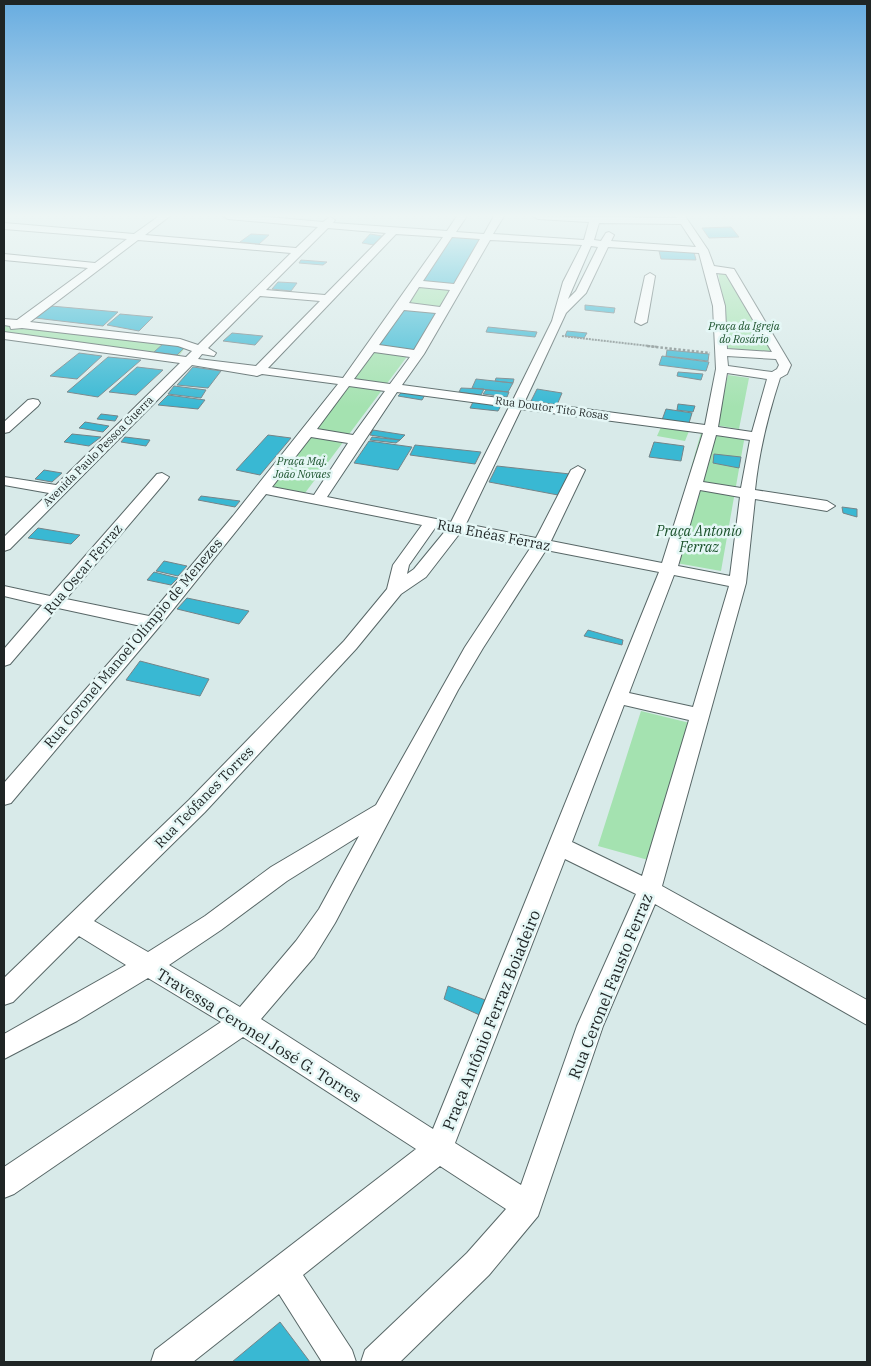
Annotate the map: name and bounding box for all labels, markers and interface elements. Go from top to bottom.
park label: Praça da Igreja do Rosário [707,319,780,346]
street label: Avenida Paulo Pessoa Guerra [40,393,156,509]
street label: Rua Doutor Tito Rosas [494,393,610,423]
park label: Praça Maj. João Novaes [272,454,331,481]
street label: Rua Enéas Ferraz [436,515,552,555]
street label: Rua Oscar Ferraz [40,520,126,618]
park label: Praça Antonio Ferraz [655,522,742,556]
street label: Rua Coronel Manoel Olímpio de Menezes [40,534,226,752]
street label: Rua Teófanes Torres [151,742,257,852]
street label: Rua Ceronel Fausto Ferraz [564,890,656,1082]
street label: Praça Antônio Ferraz Boiadeiro [438,907,544,1133]
street label: Travessa Ceronel José G. Torres [153,964,365,1106]

